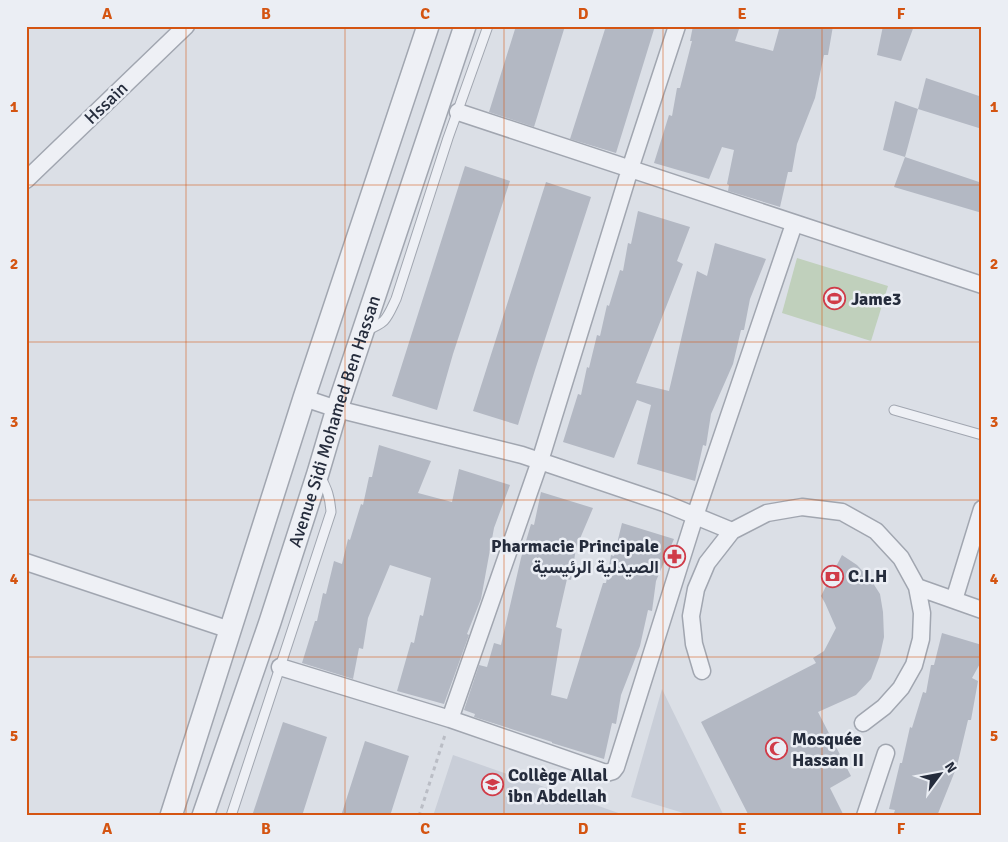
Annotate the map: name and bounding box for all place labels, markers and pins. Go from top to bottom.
sports icon: Jame3 [823,287,847,311]
place label: Jame3 [851,288,902,310]
place label: Pharmacie Principale الصيدلية الرئيسية [491,535,659,578]
pharmacy icon: Pharmacie Principale الصيدلية الرئيسية [663,544,687,568]
bank icon: C.I.H [820,564,844,588]
place label: C.I.H [848,565,887,587]
place label: Mosquée Hassan II [792,728,864,771]
mosque icon: Mosquée Hassan II [764,737,788,761]
place label: Collège Allal ibn Abdellah [508,764,608,807]
school or university icon: Collège Allal ibn Abdellah [480,773,504,797]

